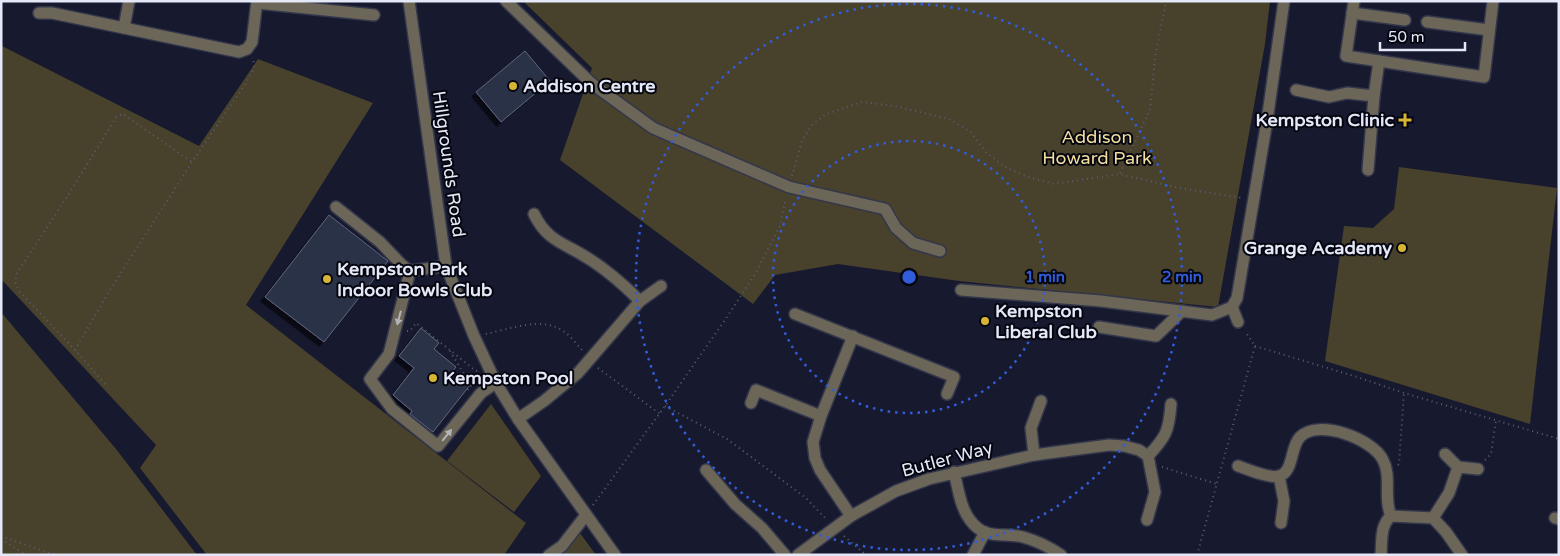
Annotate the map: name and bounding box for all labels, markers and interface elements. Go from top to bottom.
scale bar [1380,20,1465,52]
text: 50 m [1388,28,1425,46]
place label: Addison Centre [523,75,655,97]
marker: Addison Centre [507,80,519,92]
street label: Hillgrounds Road [428,89,470,239]
place label: Kempston Clinic [1255,109,1394,131]
marker: Kempston Clinic [1398,113,1412,127]
park label: Addison Howard Park [1042,126,1152,169]
place label: Grange Academy [1244,237,1392,259]
marker: Grange Academy [1396,242,1408,254]
place label: Kempston Park Indoor Bowls Club [337,258,492,301]
centre of rings [900,268,918,286]
text: 1 min [1025,268,1065,286]
text: 2 min [1162,268,1202,286]
marker: Kempston Park Indoor Bowls Club [321,273,333,285]
place label: Kempston Liberal Club [995,300,1097,343]
one-way arrow [395,310,403,326]
marker: Kempston Liberal Club [979,315,991,327]
place label: Kempston Pool [443,367,573,389]
marker: Kempston Pool [427,372,439,384]
one-way arrow [442,428,453,441]
street label: Butler Way [899,436,995,482]

